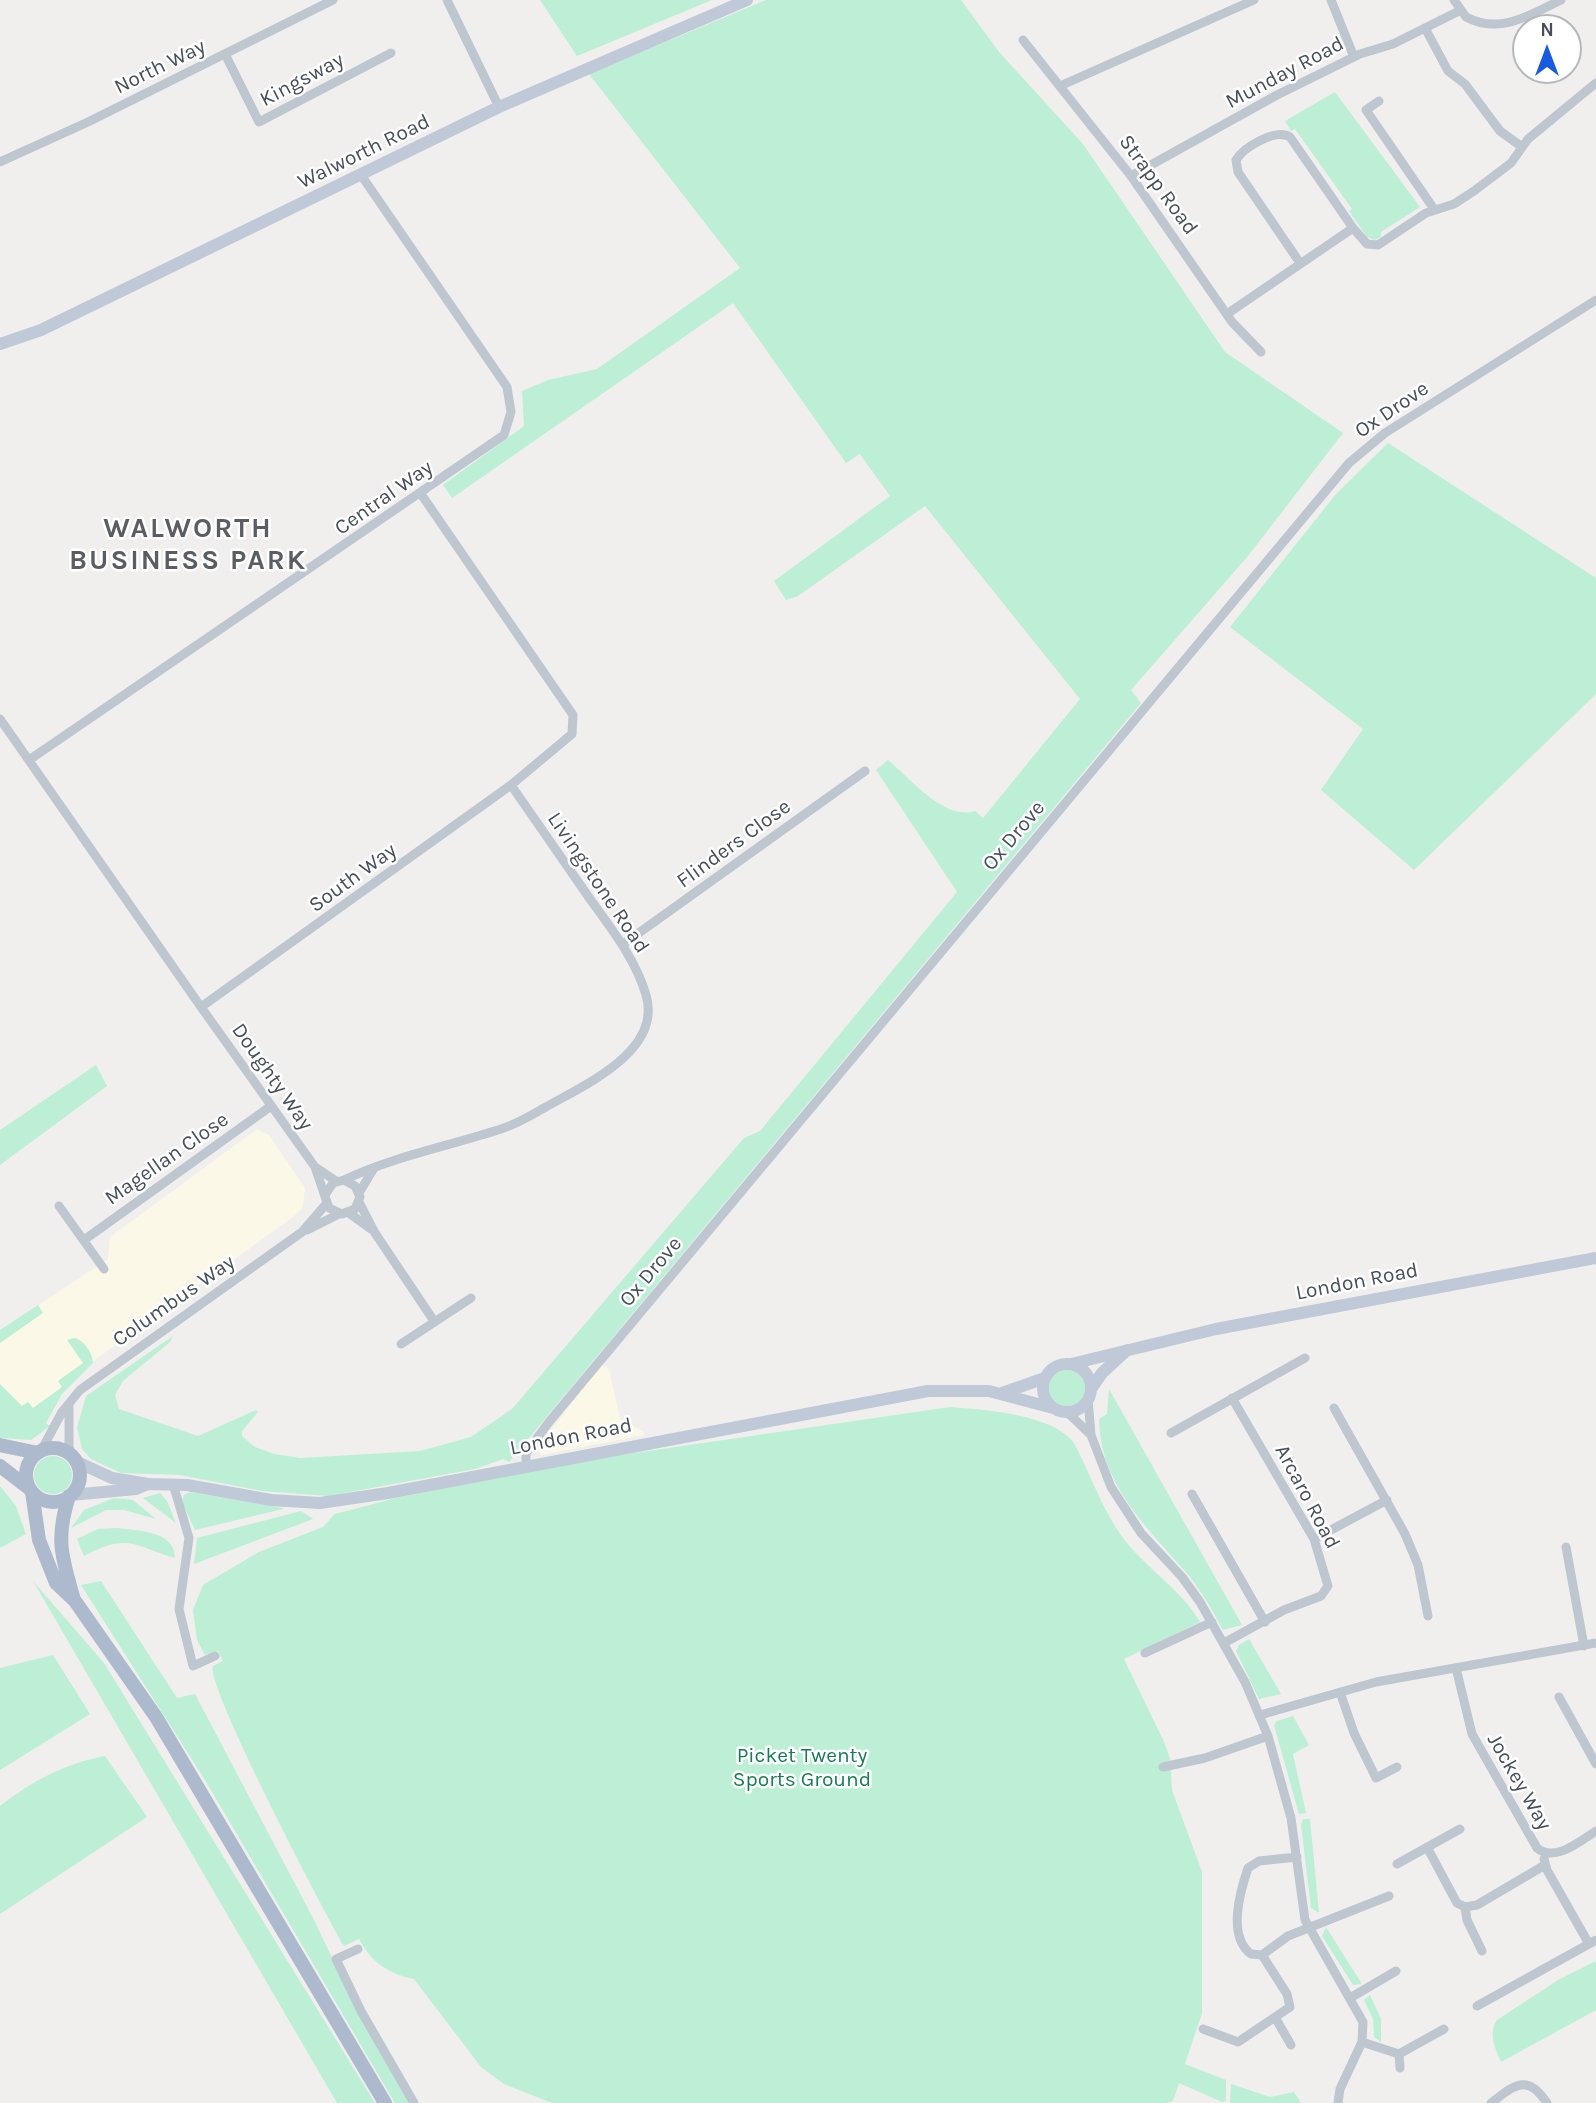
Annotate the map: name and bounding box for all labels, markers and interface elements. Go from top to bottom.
north arrow [1512,14,1582,84]
text: N [1540,19,1554,41]
street label: Munday Road [1222,31,1348,115]
street label: North Way [110,34,210,100]
street label: Kingsway [256,47,348,113]
street label: Walworth Road [294,109,434,195]
street label: Strapp Road [1113,130,1203,240]
street label: Ox Drove [1350,376,1434,444]
street label: Central Way [330,455,438,541]
district label: WALWORTH BUSINESS PARK [71,512,305,578]
street label: Flinders Close [672,794,796,894]
street label: Ox Drove [977,796,1051,876]
street label: Livingstone Road [542,808,654,958]
street label: South Way [304,838,402,918]
street label: Doughty Way [226,1019,318,1135]
street label: Magellan Close [100,1107,234,1211]
street label: Ox Drove [614,1232,688,1312]
street label: Columbus Way [108,1250,240,1352]
street label: London Road [1294,1258,1420,1306]
street label: London Road [508,1413,634,1461]
street label: Arcaro Road [1269,1441,1345,1553]
street label: Jockey Way [1481,1729,1557,1835]
park label: Picket Twenty Sports Ground [733,1743,871,1793]

